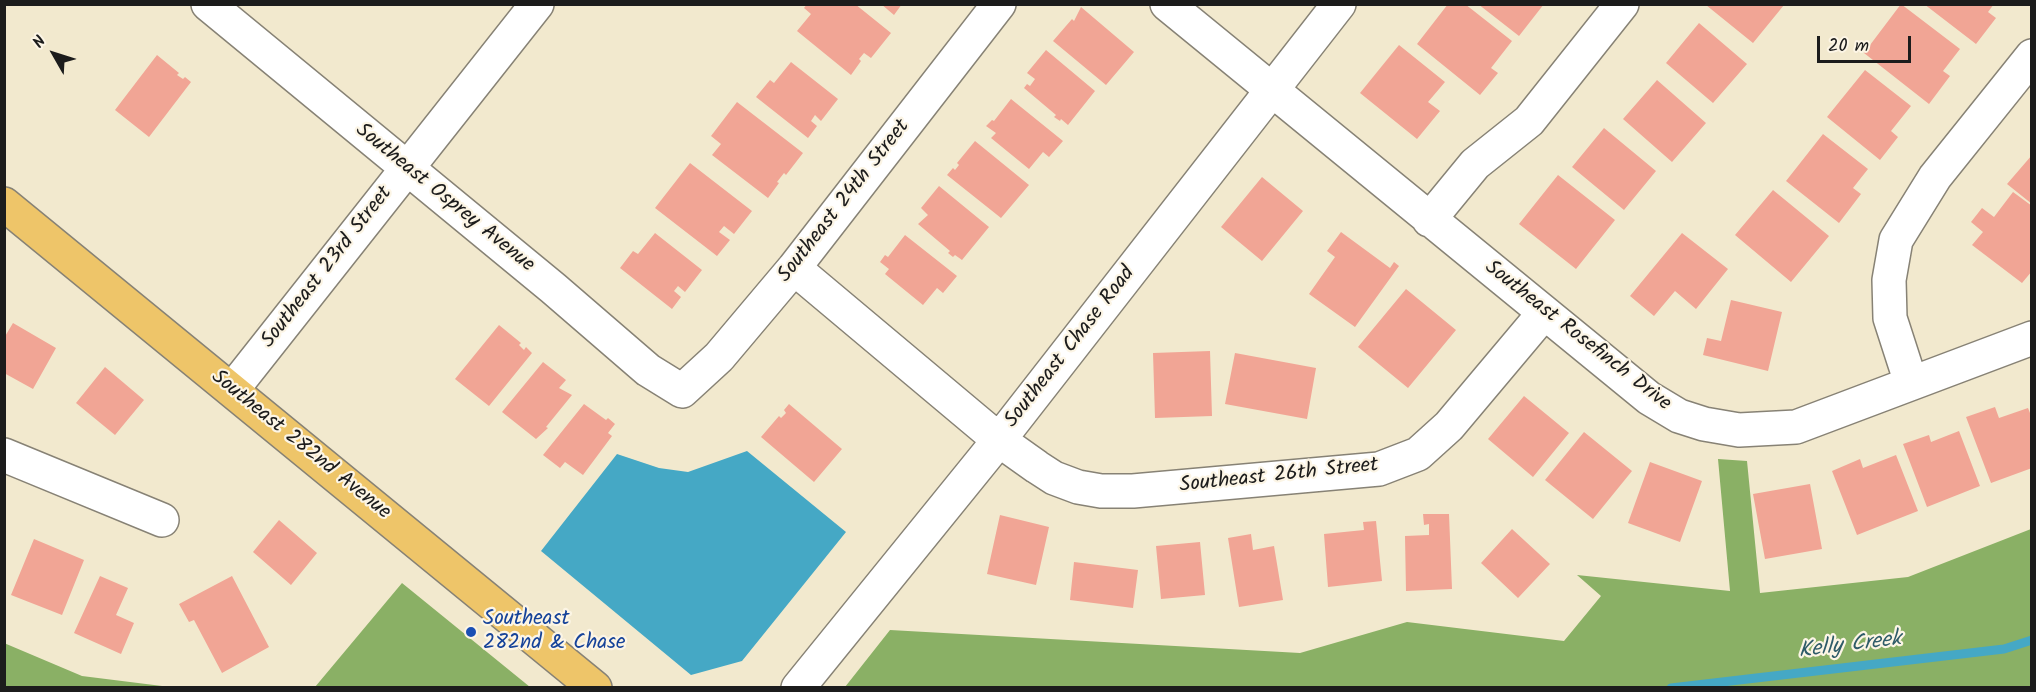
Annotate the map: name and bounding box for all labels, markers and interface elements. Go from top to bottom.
north arrow [24,24,84,84]
scale bar [1820,24,1914,62]
text: N [27,31,53,54]
text: 20 m [1828,32,1869,61]
street label: Southeast 24th Street [774,116,916,288]
street label: Southeast Osprey Avenue [349,119,539,279]
street label: Southeast 23rd Street [257,182,399,354]
street label: Southeast Rosefinch Drive [1479,256,1675,418]
street label: Southeast Chase Road [1000,262,1142,434]
street label: Southeast 282nd Avenue [205,366,395,526]
street label: Southeast 26th Street [1178,454,1380,500]
place label: Southeast 282nd & Chase [483,607,625,657]
marker: Southeast 282nd & Chase [464,625,478,639]
water label: Kelly Creek [1797,628,1903,666]

